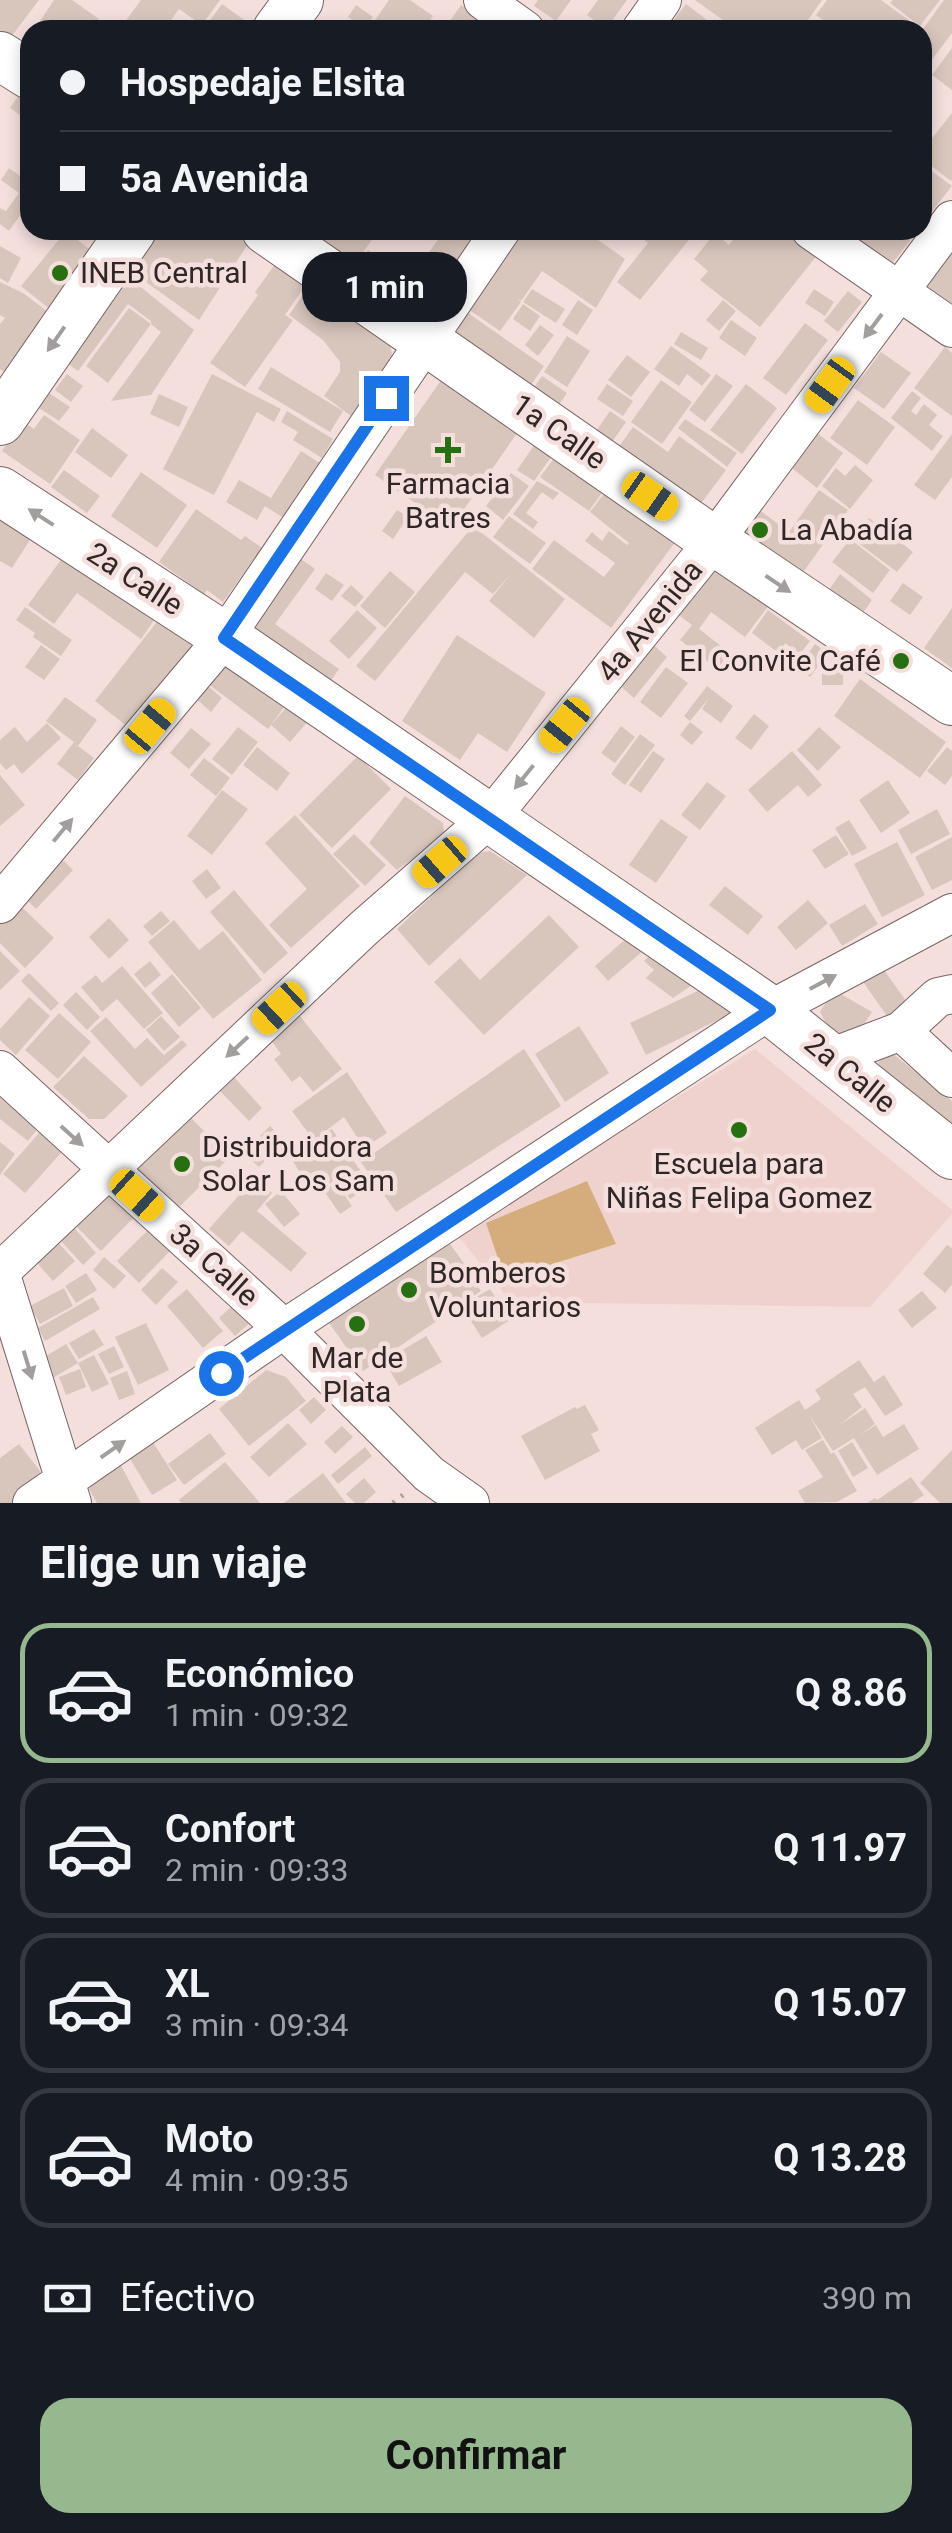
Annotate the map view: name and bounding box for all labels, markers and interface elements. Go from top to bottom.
text: Hospedaje Elsita [120,61,405,105]
text: 5a Avenida [120,157,309,201]
callout: 1 min [304,253,468,323]
place label: INEB Central [80,255,248,290]
marker: INEB Central [49,262,71,284]
text: 1 min [344,268,425,306]
one-way arrow [864,313,884,340]
one-way arrow [48,326,66,353]
car [800,352,860,418]
route end [364,376,409,421]
street label: 1a Calle [505,387,613,477]
marker: Farmacia Batres [437,439,459,461]
place label: Farmacia Batres [386,466,510,535]
car [617,467,683,525]
one-way arrow [27,509,55,527]
place label: La Abadía [780,512,913,547]
marker: La Abadía [749,519,771,541]
street label: 2a Calle [81,535,190,622]
street label: 4a Avenida [590,553,709,689]
one-way arrow [765,575,792,593]
place label: El Convite Café [679,643,881,678]
marker: El Convite Café [890,650,912,672]
car [534,692,596,758]
car [119,693,181,759]
one-way arrow [514,764,535,789]
one-way arrow [52,817,73,842]
car [408,831,472,893]
one-way arrow [809,974,838,991]
car [247,977,311,1039]
street label: 2a Calle [798,1025,903,1120]
one-way arrow [225,1035,249,1058]
marker: Escuela para Niñas Felipa Gomez [728,1119,750,1141]
one-way arrow [60,1124,84,1147]
place label: Distribuidora Solar Los Sam [202,1129,395,1198]
place label: Escuela para Niñas Felipa Gomez [606,1146,872,1215]
marker: Distribuidora Solar Los Sam [171,1153,193,1175]
car [105,1164,169,1226]
street label: 3a Calle [163,1216,266,1313]
place label: Bomberos Voluntarios [429,1255,581,1324]
marker: Bomberos Voluntarios [398,1279,420,1301]
marker: Mar de Plata [346,1313,368,1335]
place label: Mar de Plata [311,1340,403,1409]
one-way arrow [21,1350,36,1381]
route start [199,1351,244,1396]
one-way arrow [100,1440,127,1459]
text: Elige un viaje [40,1536,307,1589]
icon: car [45,1648,135,1738]
text: Económico [165,1652,354,1696]
text: Q 8.86 [795,1671,907,1715]
text: 1 min · 09:32 [165,1696,348,1734]
icon: car [45,1803,135,1893]
text: Confort [165,1807,295,1851]
text: Q 11.97 [773,1826,907,1870]
text: 2 min · 09:33 [165,1851,348,1889]
icon: car [45,1958,135,2048]
text: XL [165,1962,210,2006]
text: Q 15.07 [773,1981,907,2025]
text: 3 min · 09:34 [165,2006,348,2044]
icon: car [45,2113,135,2203]
text: Moto [165,2117,254,2161]
text: Q 13.28 [773,2136,907,2180]
text: 4 min · 09:35 [165,2161,348,2199]
icon: cash [40,2271,95,2326]
text: Efectivo [120,2276,256,2320]
text: 390 m [822,2279,912,2317]
button: Confirmar [40,2398,912,2513]

